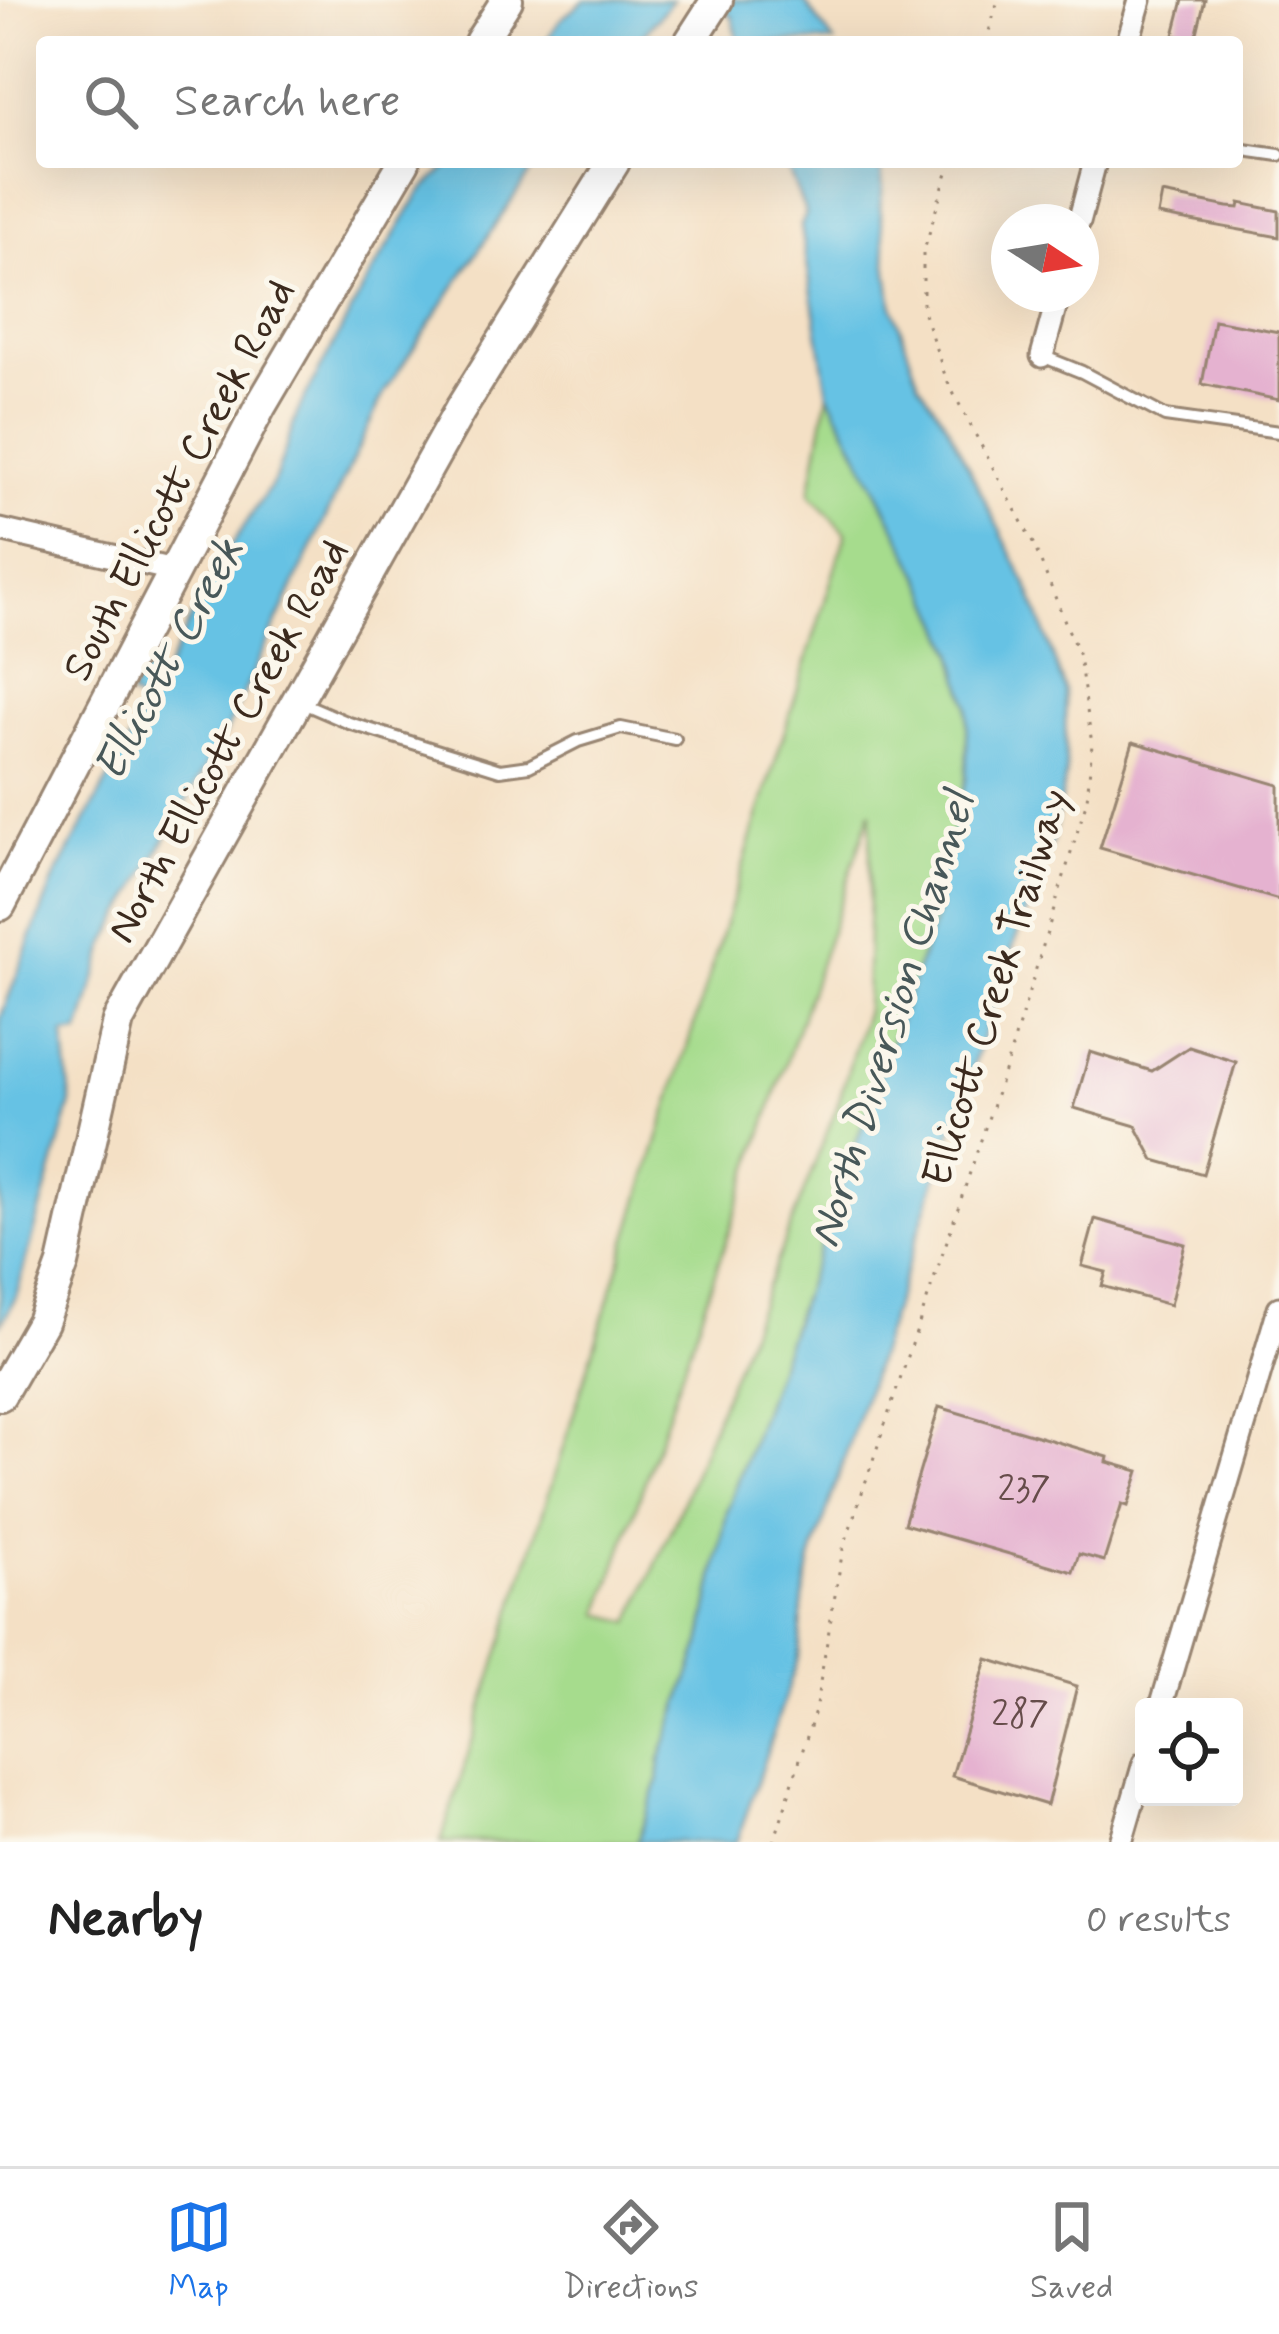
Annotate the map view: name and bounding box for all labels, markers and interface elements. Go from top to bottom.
search box [36,36,1243,168]
icon: search [78,69,144,135]
text: Search here [174,73,401,132]
north arrow [991,204,1099,312]
street label: South Ellicott Creek Road [50,269,304,689]
water label: Ellicott Creek [80,527,254,789]
street label: North Ellicott Creek Road [95,530,363,953]
water label: North Diversion Channel [796,783,992,1255]
street label: Ellicott Creek Trailway [911,783,1084,1194]
house number: 237 [998,1467,1050,1514]
house number: 287 [991,1692,1049,1739]
map controls [1135,1698,1243,1806]
button: locate [1135,1698,1243,1806]
text: Nearby [48,1887,203,1953]
text: 0 results [1086,1895,1231,1946]
tab: Map [166,2194,232,2310]
tab: Directions [563,2194,699,2310]
tab: Saved [1030,2194,1113,2310]

